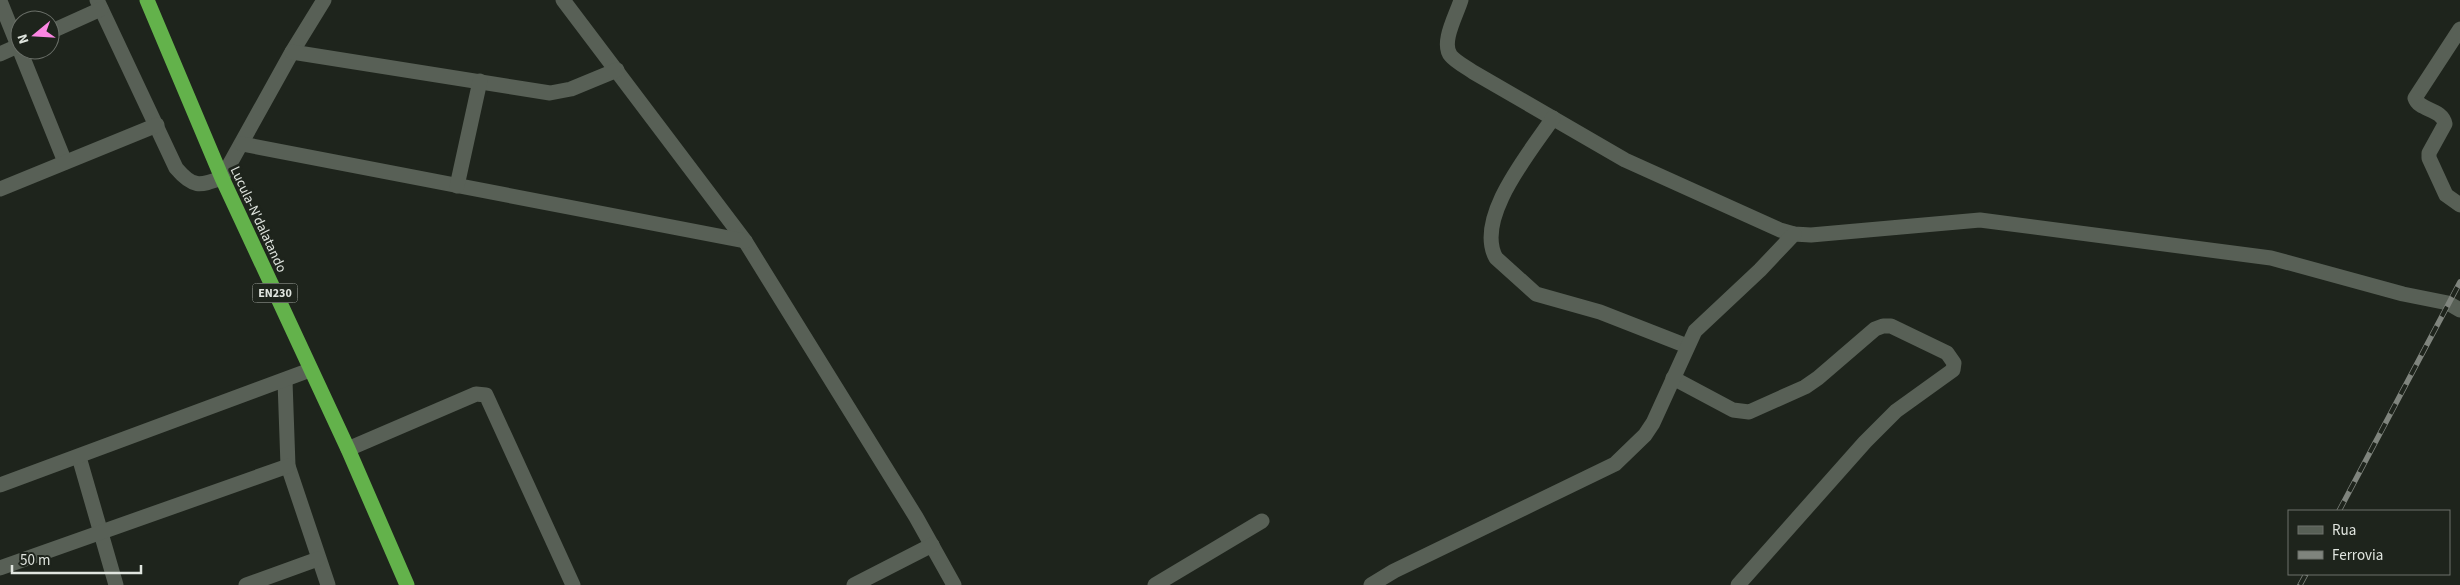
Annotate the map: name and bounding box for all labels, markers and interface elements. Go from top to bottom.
north arrow [10,10,60,60]
text: N [13,31,35,46]
street label: Lucula-N'dalatando [225,163,291,276]
road number: EN230 [252,284,298,302]
legend [2288,510,2450,575]
text: Rua [2332,520,2356,541]
scale bar [12,542,141,574]
text: Ferrovia [2332,545,2383,566]
text: 50 m [20,550,50,571]

